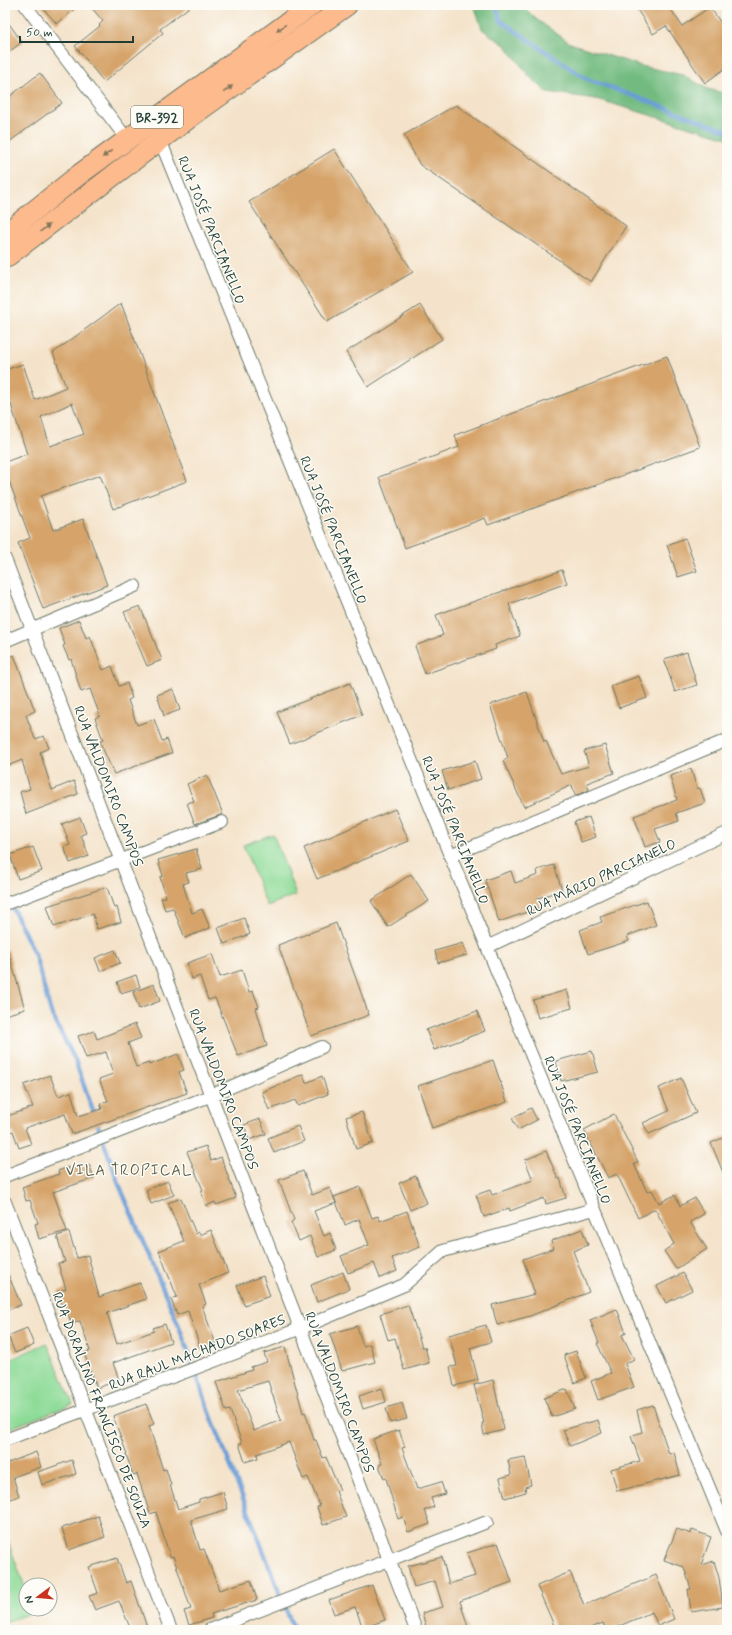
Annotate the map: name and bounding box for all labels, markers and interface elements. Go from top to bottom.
scale bar [20,18,133,44]
one-way arrow [275,24,286,32]
text: 50 m [26,25,53,41]
one-way arrow [223,85,234,93]
road number: BR-392 [131,106,183,128]
one-way arrow [102,149,113,158]
street label: RUA JOSÉ PARCIANELLO [173,154,249,307]
one-way arrow [39,224,50,233]
street label: RUA JOSÉ PARCIANELLO [295,454,371,607]
street label: RUA VALDOMIRO CAMPOS [69,703,147,869]
street label: RUA JOSÉ PARCIANELLO [417,754,493,907]
street label: RUA MÁRIO PARCIANELO [524,835,679,921]
street label: RUA VALDOMIRO CAMPOS [184,1006,262,1172]
street label: RUA JOSÉ PARCIANELLO [539,1054,615,1207]
district label: VILA TROPICAL [66,1161,192,1181]
street label: RUA DORALINO FRANCISCO DE SOUZA [48,1290,155,1531]
street label: RUA VALDOMIRO CAMPOS [300,1309,378,1475]
street label: RUA RAUL MACHADO SOARES [107,1311,288,1395]
north arrow [18,1577,58,1617]
text: N [22,1594,37,1605]

